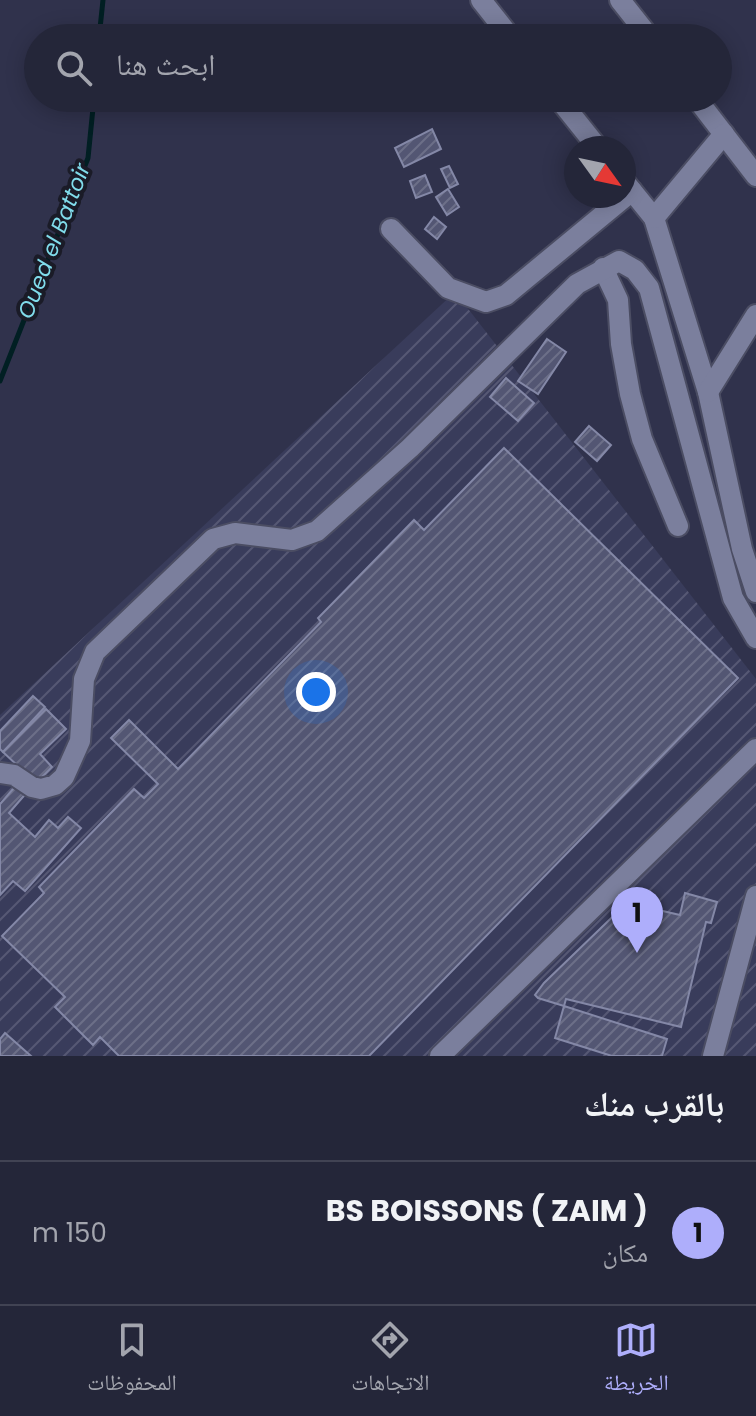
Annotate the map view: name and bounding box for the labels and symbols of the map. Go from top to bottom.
north arrow [564,136,636,208]
water label: Oued el Battoir [10,158,98,323]
your location [296,672,336,712]
pin: 1 [611,887,663,953]

